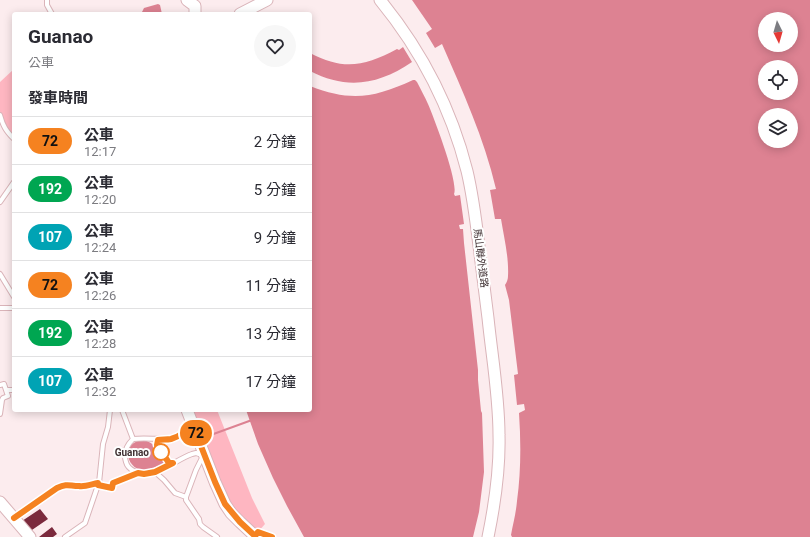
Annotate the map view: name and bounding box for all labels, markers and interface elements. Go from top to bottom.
north arrow [758,12,798,52]
map controls [758,12,798,148]
text: Guanao [28,25,93,48]
button: heart [254,25,296,67]
text: 公車 [28,55,54,70]
button: locate [758,60,798,100]
text: 發車時間 [28,89,88,107]
button: layers [758,108,798,148]
text: 公車 [84,126,114,144]
text: 72 [42,133,58,149]
text: 2 分鐘 [254,133,296,151]
text: 12:17 [84,144,116,159]
text: 公車 [84,174,114,192]
text: 192 [38,181,62,197]
text: 5 分鐘 [254,181,296,199]
text: 12:20 [84,192,116,207]
text: 公車 [84,222,114,240]
street label: 馬山聯外道路 [472,228,490,288]
text: 107 [38,229,62,245]
text: 9 分鐘 [254,229,296,247]
text: 12:24 [84,240,116,255]
text: 公車 [84,270,114,288]
text: 72 [42,277,58,293]
text: 11 分鐘 [245,277,296,295]
text: 12:26 [84,288,116,303]
text: 公車 [84,318,114,336]
text: 192 [38,325,62,341]
text: 13 分鐘 [245,325,296,343]
text: 12:28 [84,336,116,351]
text: 公車 [84,366,114,384]
text: 107 [38,373,62,389]
text: 17 分鐘 [245,373,296,391]
text: 12:32 [84,384,116,399]
line badge: 72 [178,420,214,446]
text: 72 [188,425,204,441]
marker: Guanao [152,443,170,461]
place label: Guanao [115,447,149,458]

